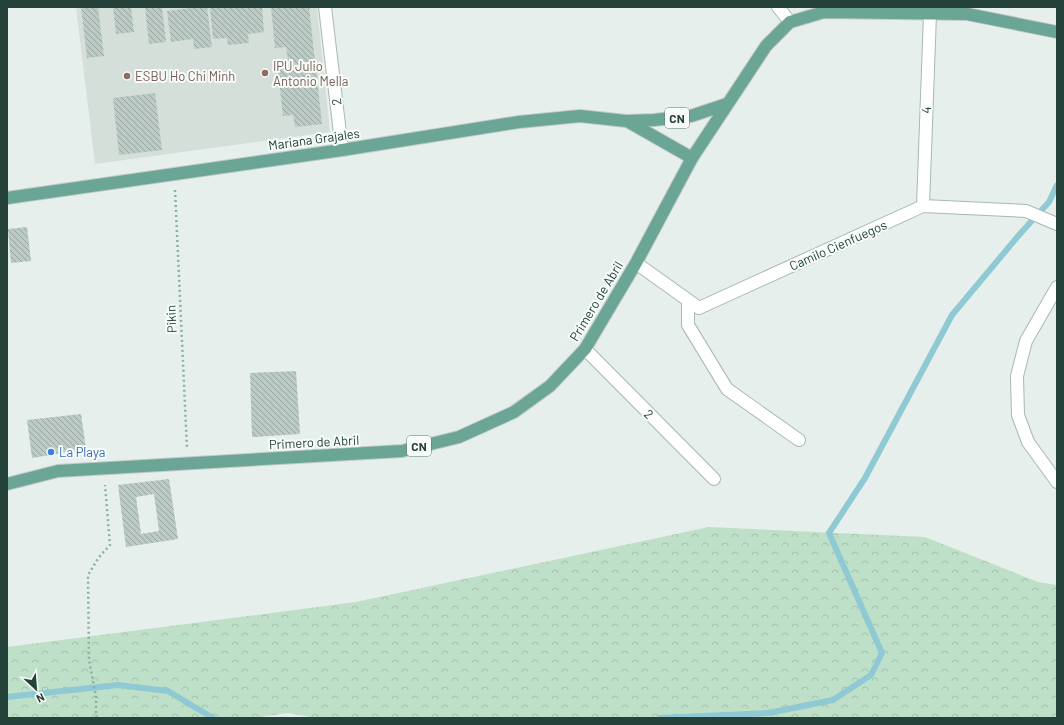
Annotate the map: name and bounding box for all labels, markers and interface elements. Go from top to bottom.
place label: IPU Julio Antonio Mella [273,58,348,89]
place label: ESBU Ho Chi Minh [135,68,235,84]
marker: IPU Julio Antonio Mella [260,68,270,78]
marker: ESBU Ho Chi Minh [122,71,132,81]
street label: 2 [328,98,344,106]
street label: 4 [918,106,934,114]
road number: CN [665,108,689,128]
street label: Mariana Grajales [267,125,361,153]
street label: Camilo Cienfuegos [787,216,889,274]
street label: Primero de Abril [566,258,626,344]
street label: Pikin [162,305,180,333]
street label: 2 [641,406,657,422]
street label: Primero de Abril [268,432,360,452]
road number: CN [407,436,431,456]
place label: La Playa [59,444,105,460]
marker: La Playa [46,447,56,457]
north arrow [16,669,56,709]
text: N [34,691,47,706]

